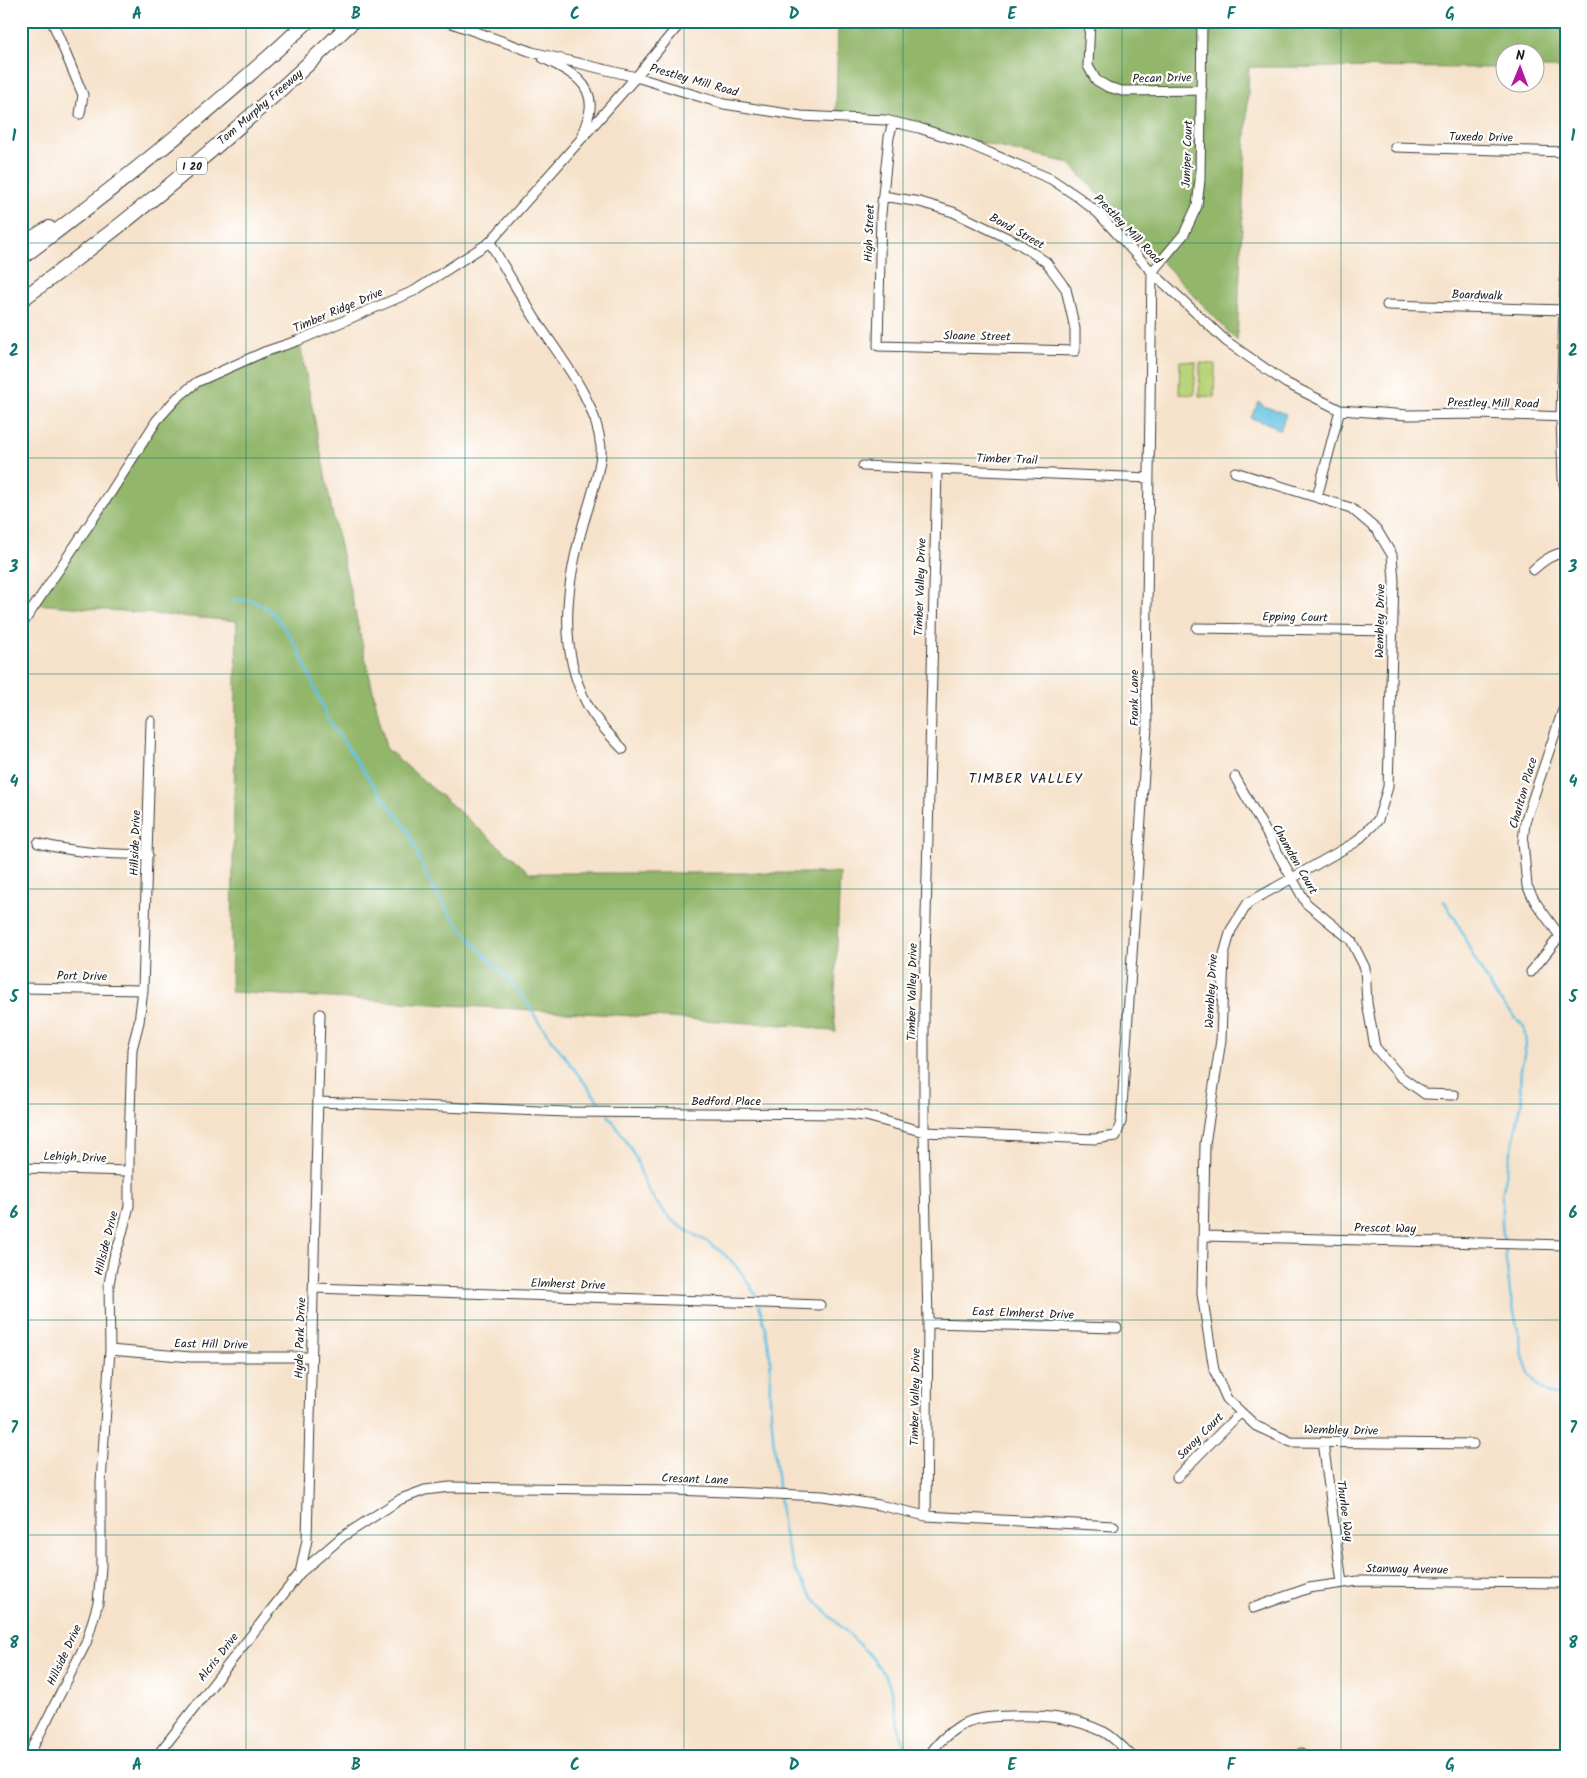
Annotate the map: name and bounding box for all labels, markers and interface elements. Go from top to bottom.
text: A [132,2,142,27]
text: B [351,2,361,27]
text: C [570,2,580,27]
text: D [789,2,800,27]
text: E [1008,2,1018,27]
text: F [1227,2,1237,27]
text: G [1445,2,1455,27]
north arrow [1494,42,1544,92]
text: N [1516,45,1525,67]
street label: Prestley Mill Road [647,59,741,102]
street label: Tom Murphy Freeway [213,64,308,150]
street label: Pecan Drive [1132,68,1192,89]
street label: Juniper Court [1177,120,1198,188]
text: 1 [12,124,17,149]
text: 1 [1571,124,1576,149]
street label: Tuxedo Drive [1449,127,1514,148]
road number: I 20 [177,158,207,175]
street label: Prestley Mill Road [1089,190,1167,270]
street label: High Street [859,203,880,262]
street label: Bond Street [986,208,1048,255]
street label: Timber Ridge Drive [290,283,387,338]
street label: Boardwalk [1451,285,1503,306]
street label: Sloane Street [943,326,1011,347]
text: 2 [9,339,19,364]
text: 2 [1568,339,1578,364]
street label: Prestley Mill Road [1447,393,1540,414]
street label: Timber Trail [976,449,1038,470]
street label: Timber Valley Drive [909,537,932,636]
text: 3 [9,555,19,580]
text: 3 [1568,555,1578,580]
street label: Wembley Drive [1370,583,1391,658]
street label: Epping Court [1262,607,1328,628]
street label: Frank Lane [1125,669,1144,726]
street label: Charlton Place [1504,755,1543,831]
district label: TIMBER VALLEY [969,768,1083,790]
text: 4 [10,770,19,795]
text: 4 [1569,770,1578,795]
street label: Hillside Drive [125,809,146,876]
street label: Chamden Court [1267,821,1323,898]
street label: Timber Valley Drive [902,942,923,1041]
street label: Wembley Drive [1200,953,1223,1029]
street label: Port Drive [57,967,108,986]
text: 5 [9,985,20,1010]
text: 5 [1568,985,1579,1010]
street label: Bedford Place [691,1092,761,1111]
street label: Lehigh Drive [43,1147,108,1168]
text: 6 [10,1201,19,1226]
text: 6 [1569,1201,1578,1226]
street label: Hillside Drive [89,1208,124,1277]
street label: Prescot Way [1354,1218,1416,1239]
street label: Elmherst Drive [530,1274,606,1295]
street label: Hyde Park Drive [290,1296,311,1379]
street label: East Elmherst Drive [972,1302,1075,1325]
street label: East Hill Drive [174,1334,249,1355]
street label: Timber Valley Drive [905,1347,926,1446]
street label: Savoy Court [1172,1408,1229,1464]
text: 7 [10,1416,18,1441]
text: 7 [1569,1416,1577,1441]
street label: Wembley Drive [1304,1420,1379,1441]
street label: Cresant Lane [661,1469,729,1490]
street label: Thurloe Way [1331,1479,1358,1543]
street label: Stanway Avenue [1366,1559,1449,1580]
street label: Hillside Drive [42,1621,87,1689]
street label: Alcris Drive [193,1628,244,1686]
text: 8 [9,1631,19,1656]
text: 8 [1568,1631,1578,1656]
text: A [132,1753,142,1778]
text: B [351,1753,361,1778]
text: C [570,1753,580,1778]
text: D [789,1753,800,1778]
text: E [1008,1753,1018,1778]
text: F [1227,1753,1237,1778]
text: G [1445,1753,1455,1778]

